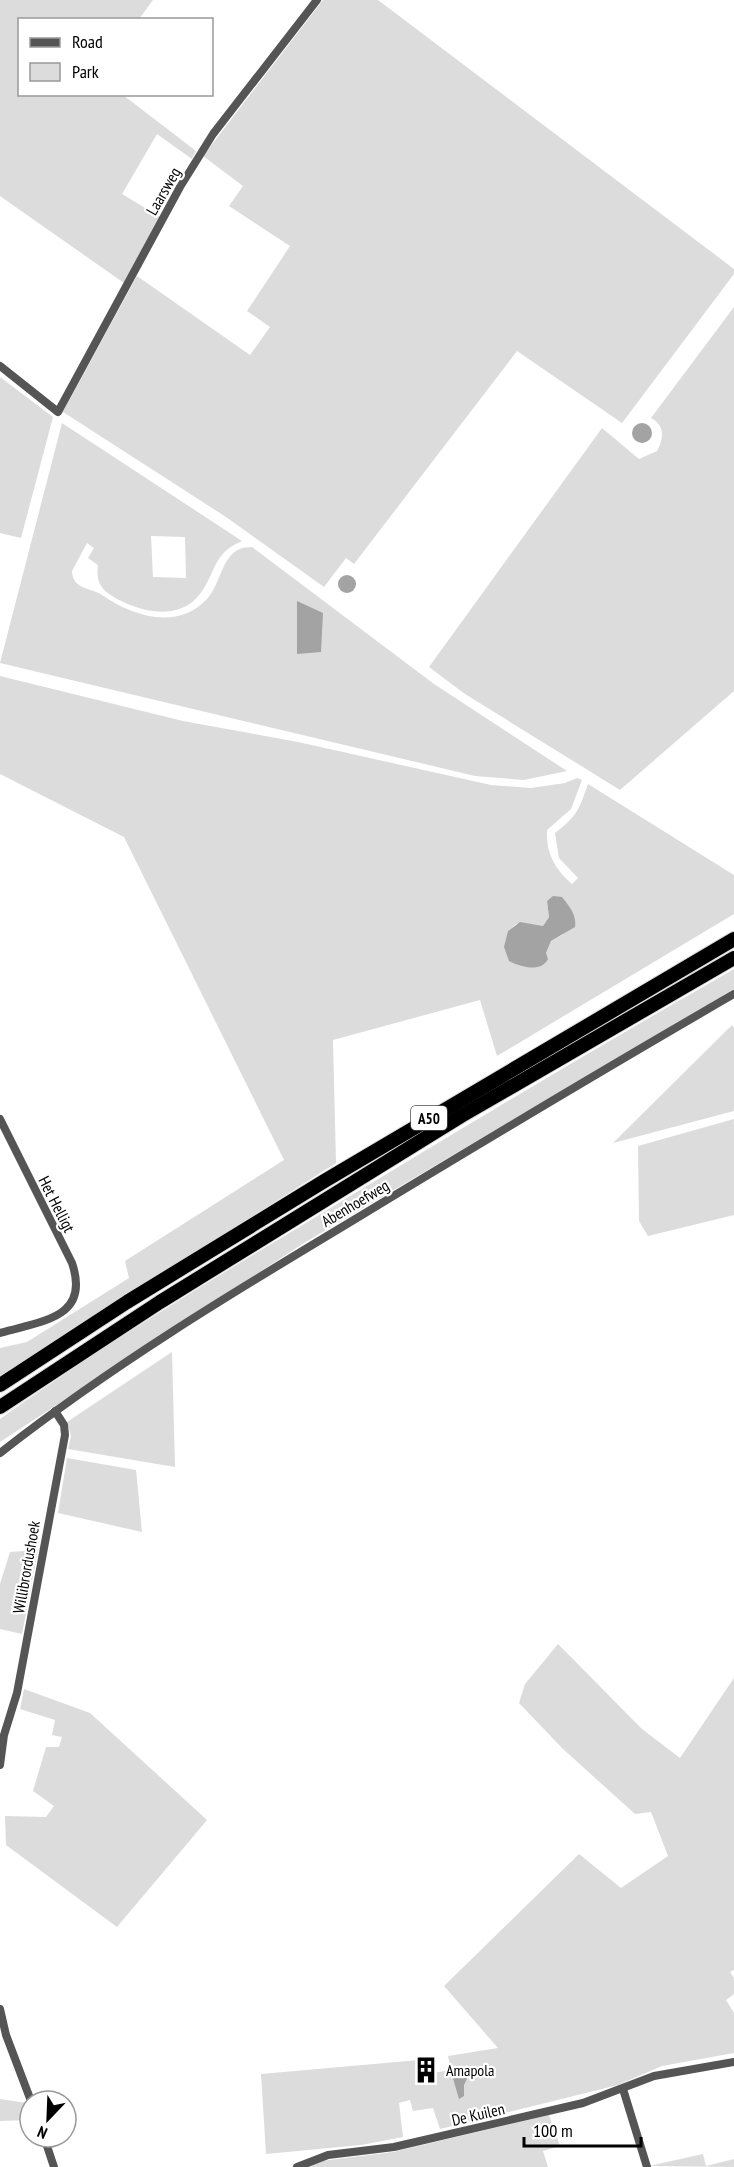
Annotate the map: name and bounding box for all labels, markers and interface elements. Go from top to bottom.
legend [18,18,213,96]
text: Road [72,30,103,53]
text: Park [72,60,99,83]
street label: Laarsweg [141,164,185,218]
road number: A50 [411,1106,447,1130]
street label: Het Helligt [34,1173,80,1236]
street label: Abenhoefweg [317,1175,393,1231]
street label: Willibrordushoek [8,1518,44,1615]
building icon: Amapola [411,2055,441,2085]
place label: Amapola [446,2060,494,2080]
north arrow [18,2089,78,2149]
street label: De Kuilen [450,2098,506,2130]
scale bar [524,2110,641,2148]
text: 100 m [533,2119,573,2142]
text: N [34,2122,50,2144]

